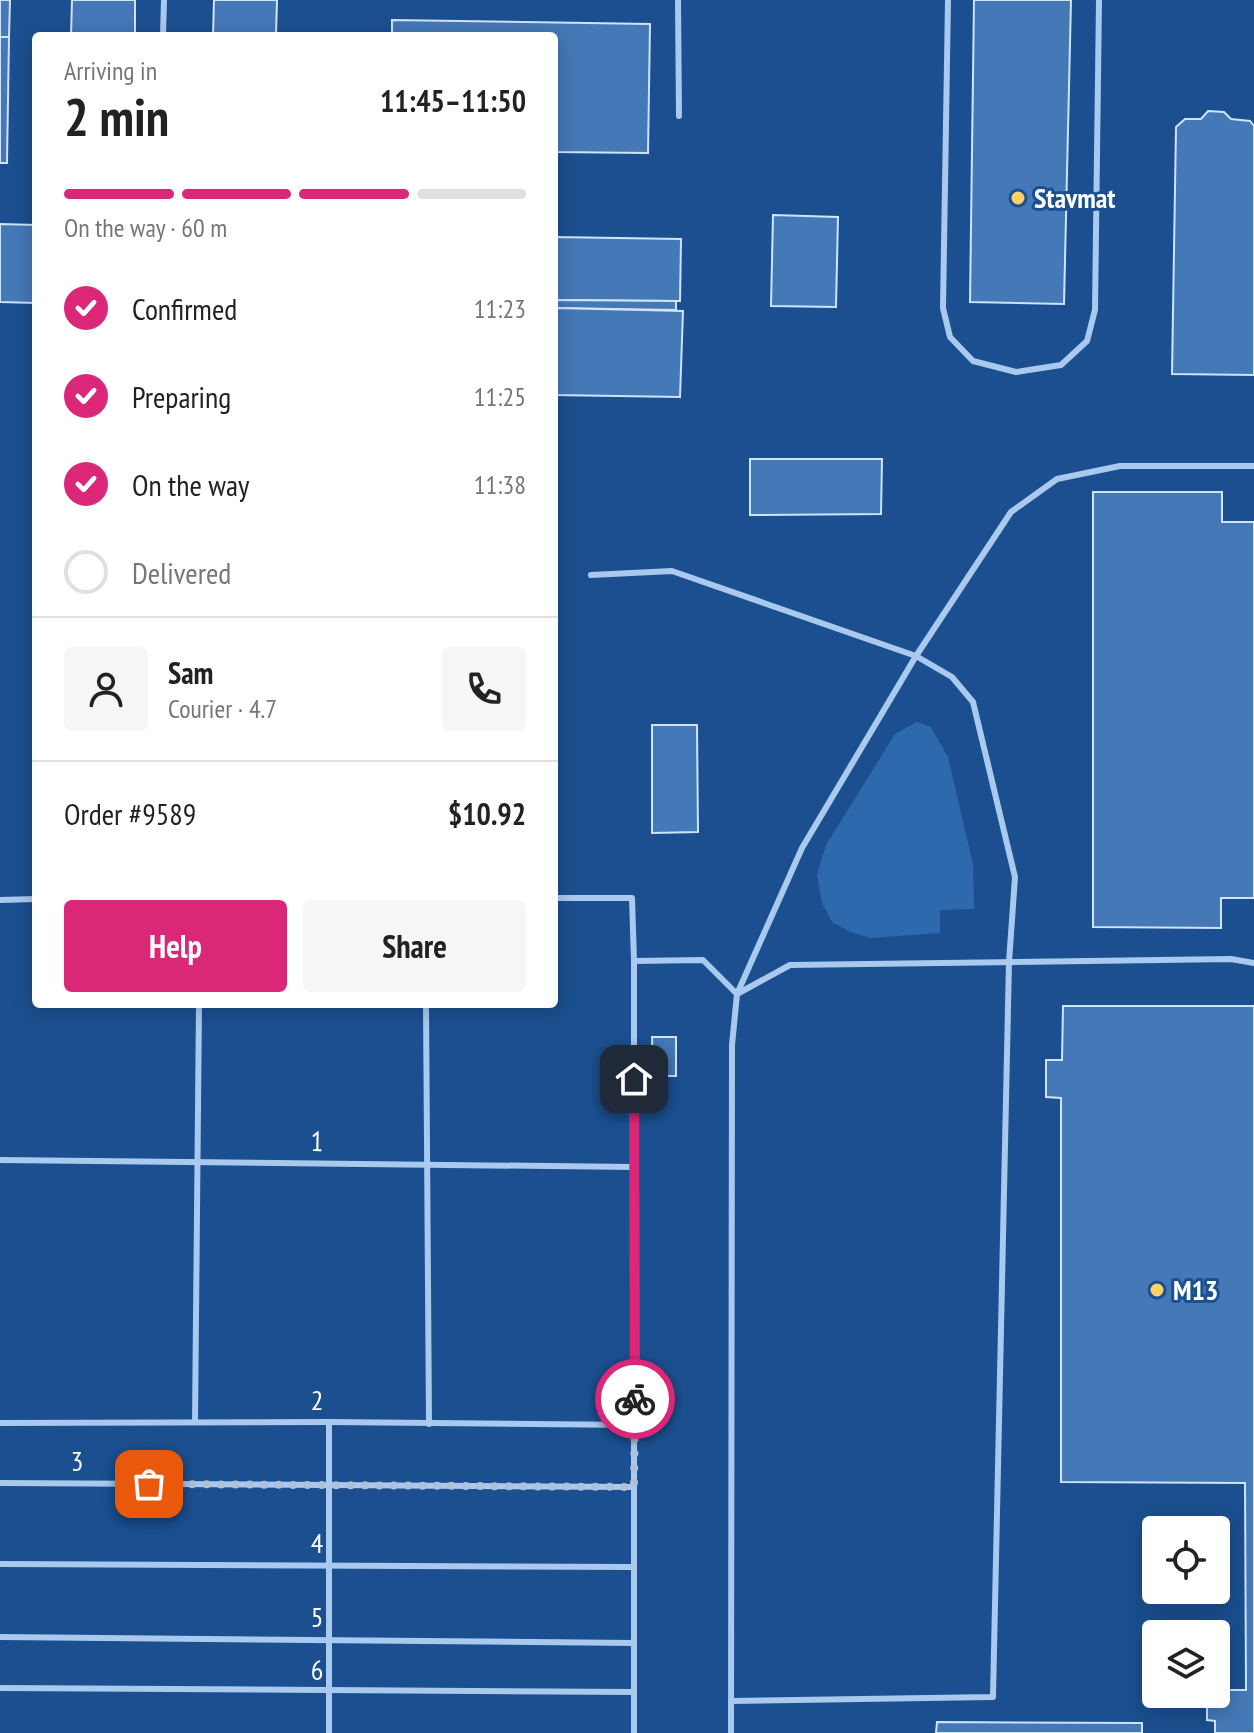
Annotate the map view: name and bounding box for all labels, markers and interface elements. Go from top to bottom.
text: Arriving in [64,54,157,87]
text: 11:45–11:50 [380,81,526,120]
text: 2 min [64,83,169,150]
place label: Stavmat [1034,179,1115,216]
marker: Stavmat [1009,189,1027,207]
text: On the way · 60 m [64,211,227,244]
icon: check [64,286,108,330]
text: Confirmed [132,289,237,328]
text: 11:23 [474,292,526,325]
icon: check [64,374,108,418]
text: Preparing [132,377,231,416]
text: 11:25 [474,380,526,413]
icon: check [64,462,108,506]
text: On the way [132,465,249,504]
text: 11:38 [474,468,526,501]
text: Delivered [132,553,231,592]
button: person [64,647,148,731]
button: phone [442,647,526,731]
text: Sam [168,653,213,692]
text: Courier · 4.7 [168,692,277,725]
text: Order #9589 [64,794,196,833]
text: $10.92 [448,794,526,833]
button: Help [64,900,287,992]
button: Share [303,900,526,992]
pin [600,1045,668,1113]
icon: home [612,1057,656,1101]
street label: 1 [310,1122,324,1159]
place label: M13 [1173,1271,1218,1308]
marker: M13 [1148,1281,1166,1299]
courier [595,1359,675,1439]
icon: bike [613,1377,657,1421]
street label: 2 [311,1381,323,1418]
street label: 3 [71,1442,83,1479]
pin [115,1450,183,1518]
icon: bag [127,1462,171,1506]
map controls [1142,1516,1230,1708]
button: locate [1142,1516,1230,1604]
street label: 4 [311,1524,324,1561]
street label: 5 [311,1598,323,1635]
button: layers [1142,1620,1230,1708]
street label: 6 [311,1651,323,1688]

